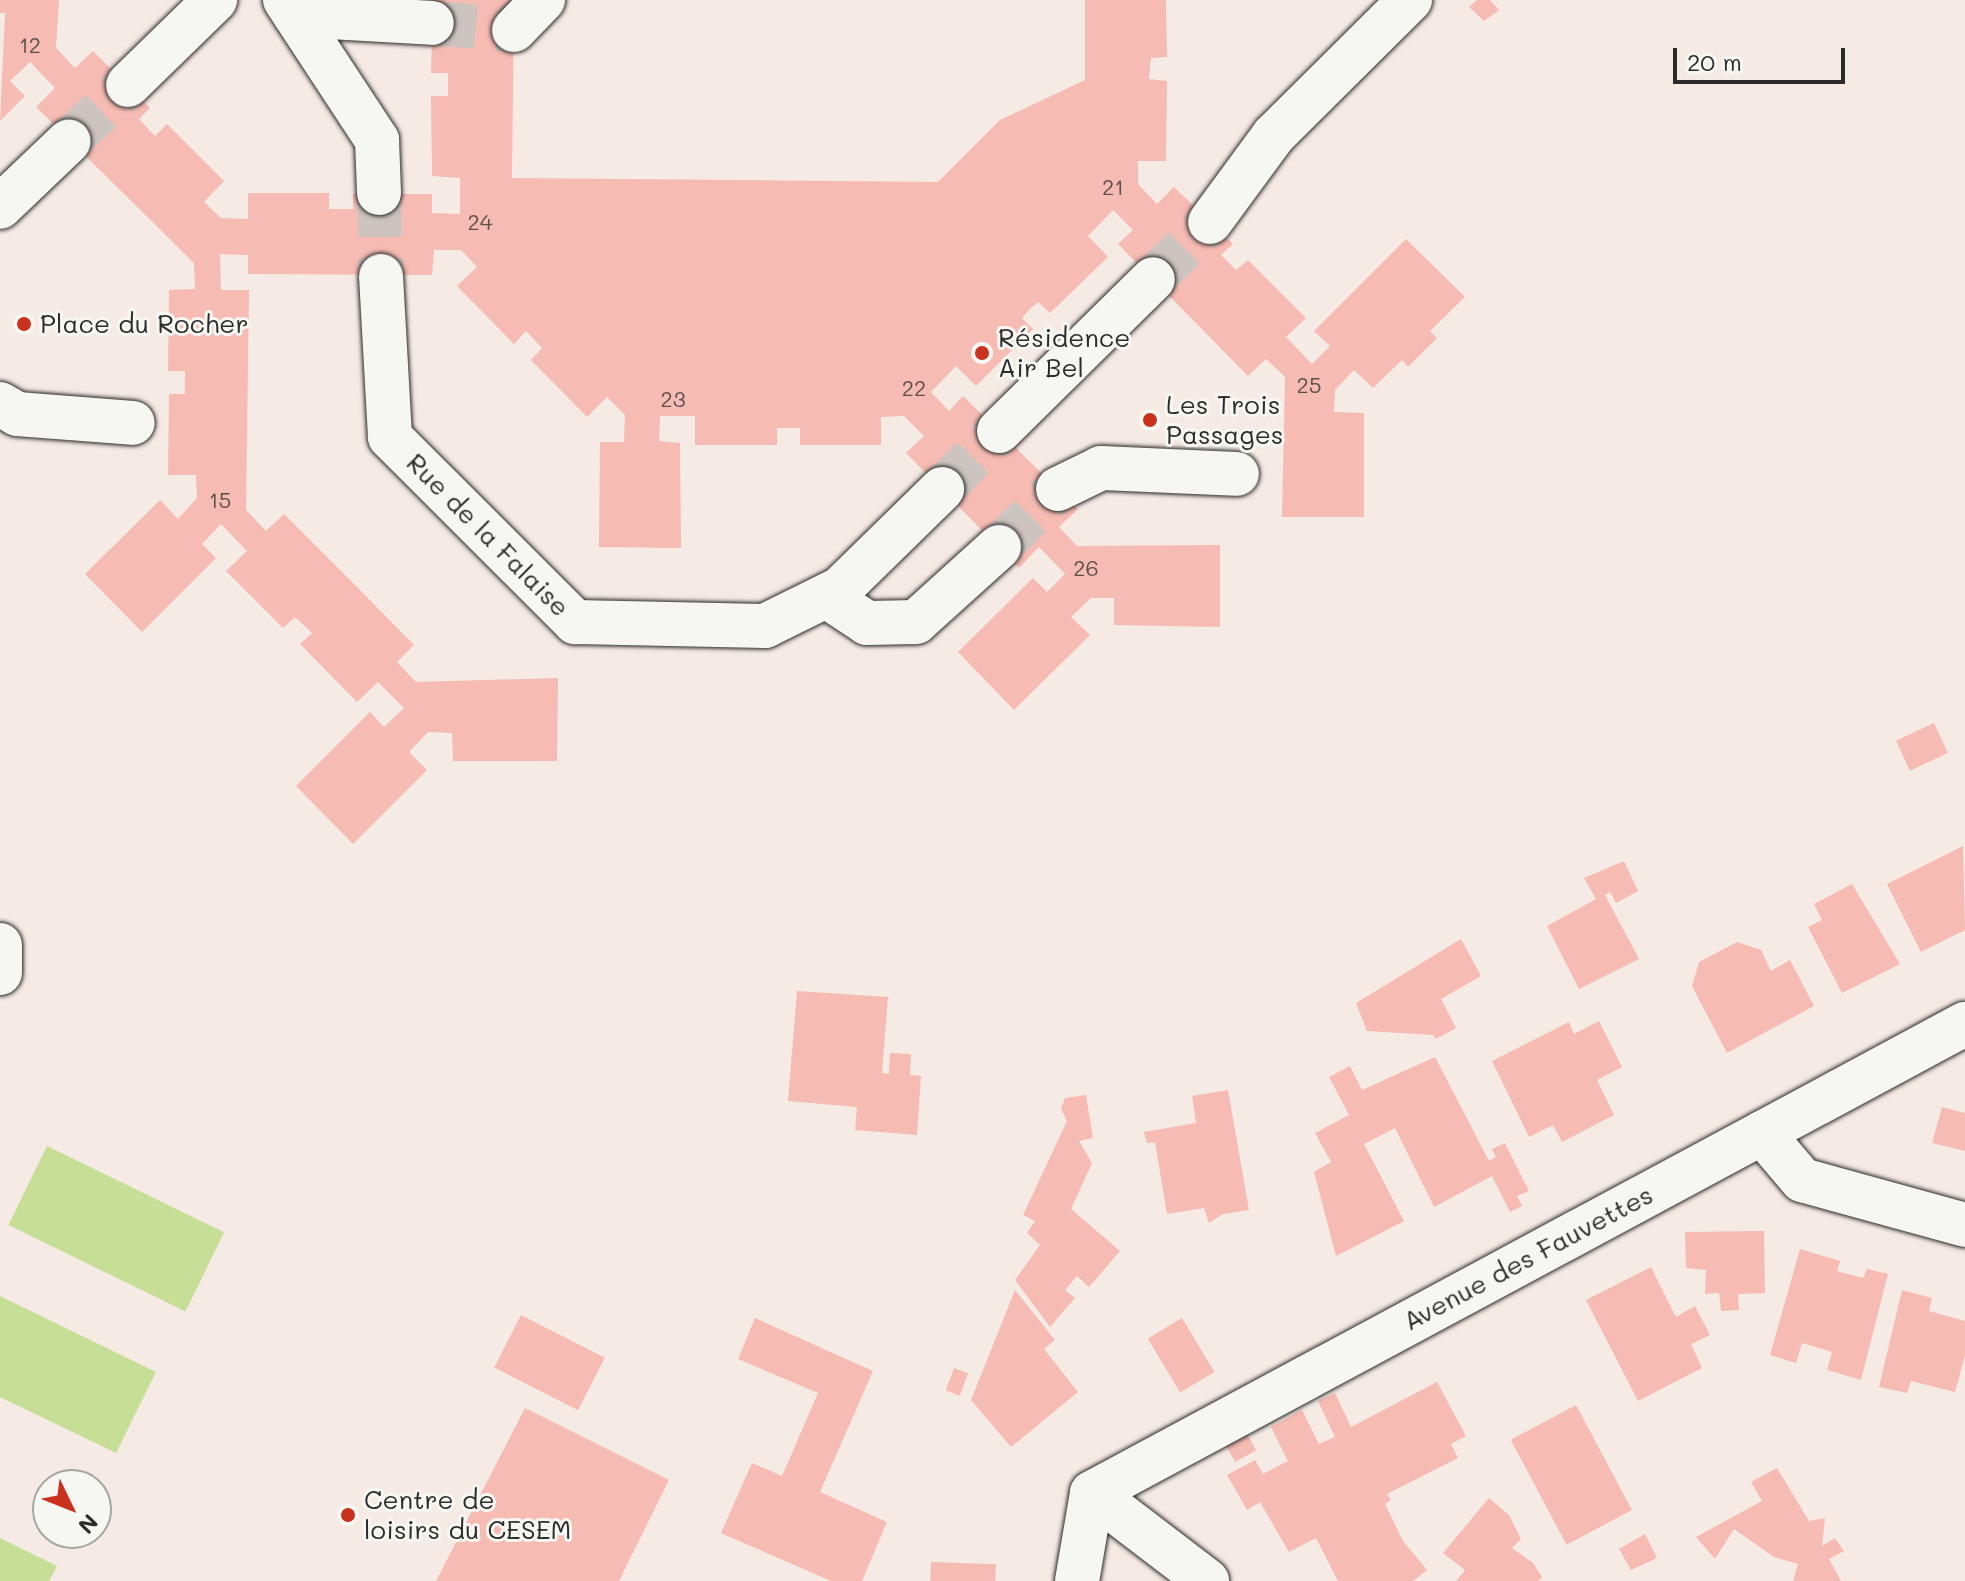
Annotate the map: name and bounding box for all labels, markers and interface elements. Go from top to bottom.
house number: 12 [19,32,41,58]
scale bar [1677,32,1849,82]
text: 20 m [1687,46,1742,77]
house number: 21 [1102,174,1124,200]
house number: 24 [467,209,493,235]
place label: Place du Rocher [40,308,249,340]
marker: Place du Rocher [15,315,33,333]
place label: Résidence Air Bel [998,322,1130,384]
marker: Résidence Air Bel [973,344,991,362]
house number: 25 [1296,372,1322,398]
house number: 22 [902,375,926,401]
house number: 23 [660,386,686,412]
place label: Les Trois Passages [1166,389,1283,450]
marker: Les Trois Passages [1141,411,1159,429]
street label: Rue de la Falaise [400,447,576,623]
house number: 15 [209,487,231,513]
house number: 26 [1073,555,1099,581]
street label: Avenue des Fauvettes [1398,1179,1658,1337]
north arrow [32,1469,112,1549]
place label: Centre de loisirs du CESEM [364,1484,571,1546]
marker: Centre de loisirs du CESEM [339,1506,357,1524]
text: N [72,1508,105,1540]

